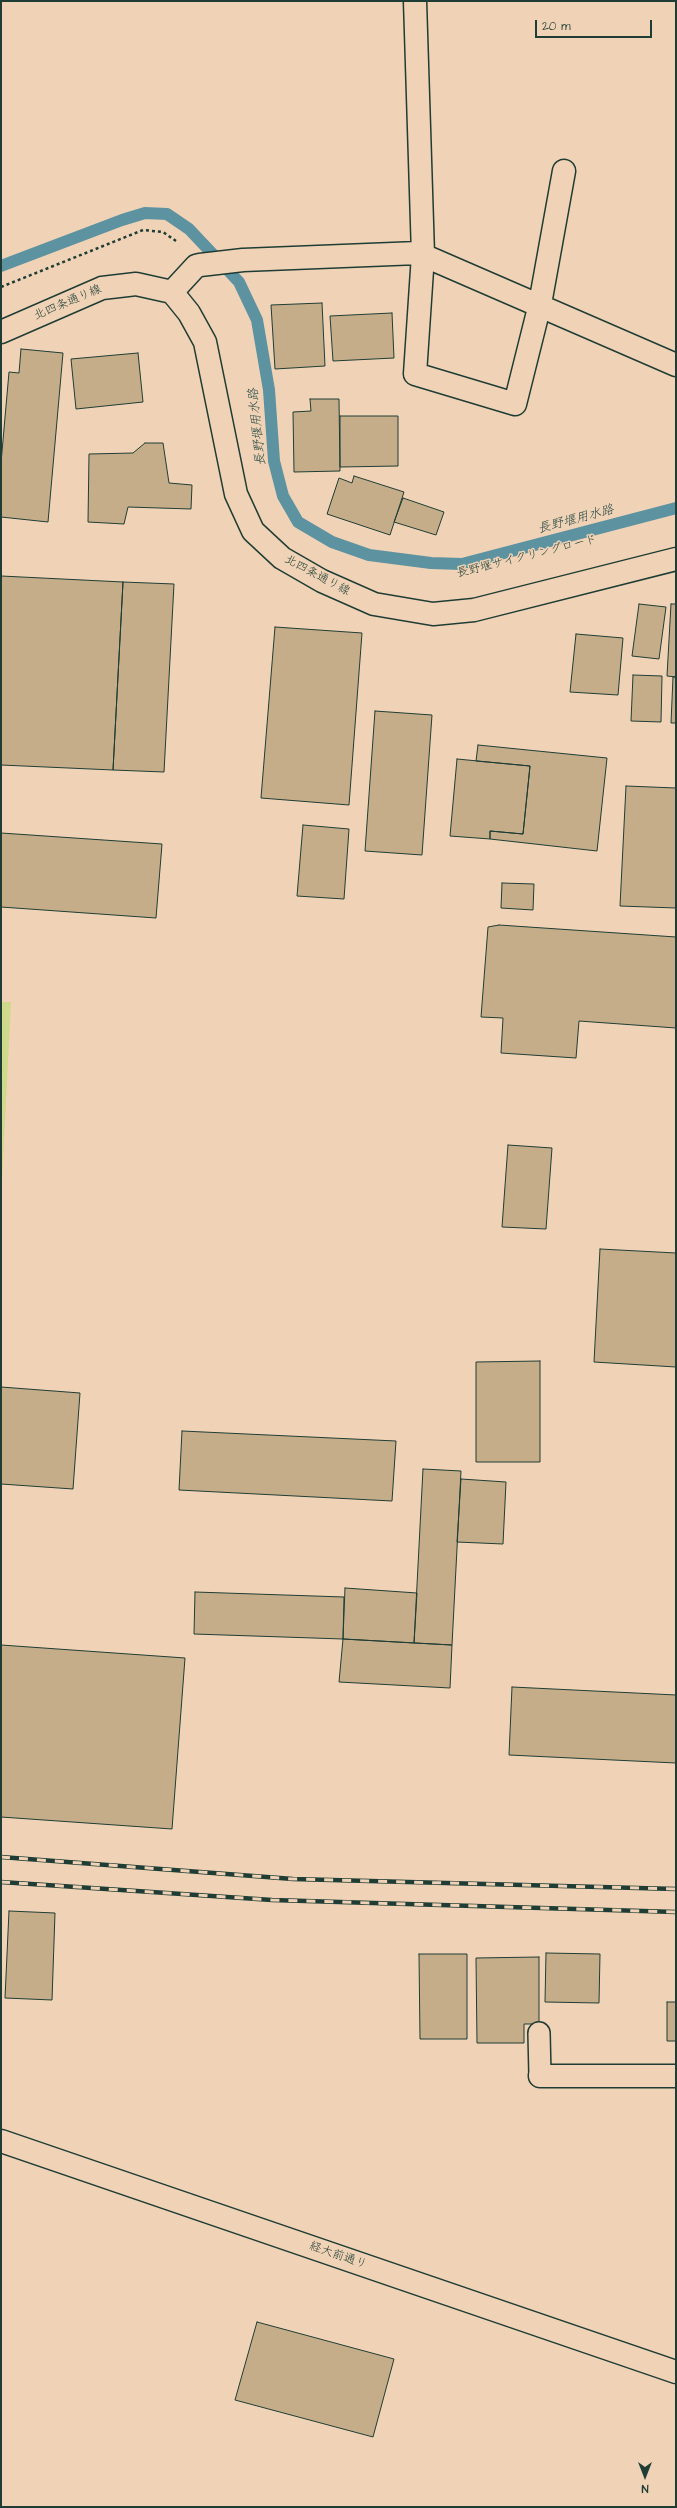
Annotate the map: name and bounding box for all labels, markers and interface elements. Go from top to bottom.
scale bar [537,12,654,38]
text: 20 m [542,18,571,35]
street label: 北四条通り線 [32,282,104,324]
water label: 長野堰用水路 [246,387,270,467]
water label: 長野堰用水路 [536,502,616,538]
street label: 長野堰サイクリングロード [455,533,599,581]
street label: 北四条通り線 [282,553,352,599]
street label: 経大前通り [307,2239,369,2273]
north arrow [625,2456,665,2496]
text: N [642,2481,648,2496]

